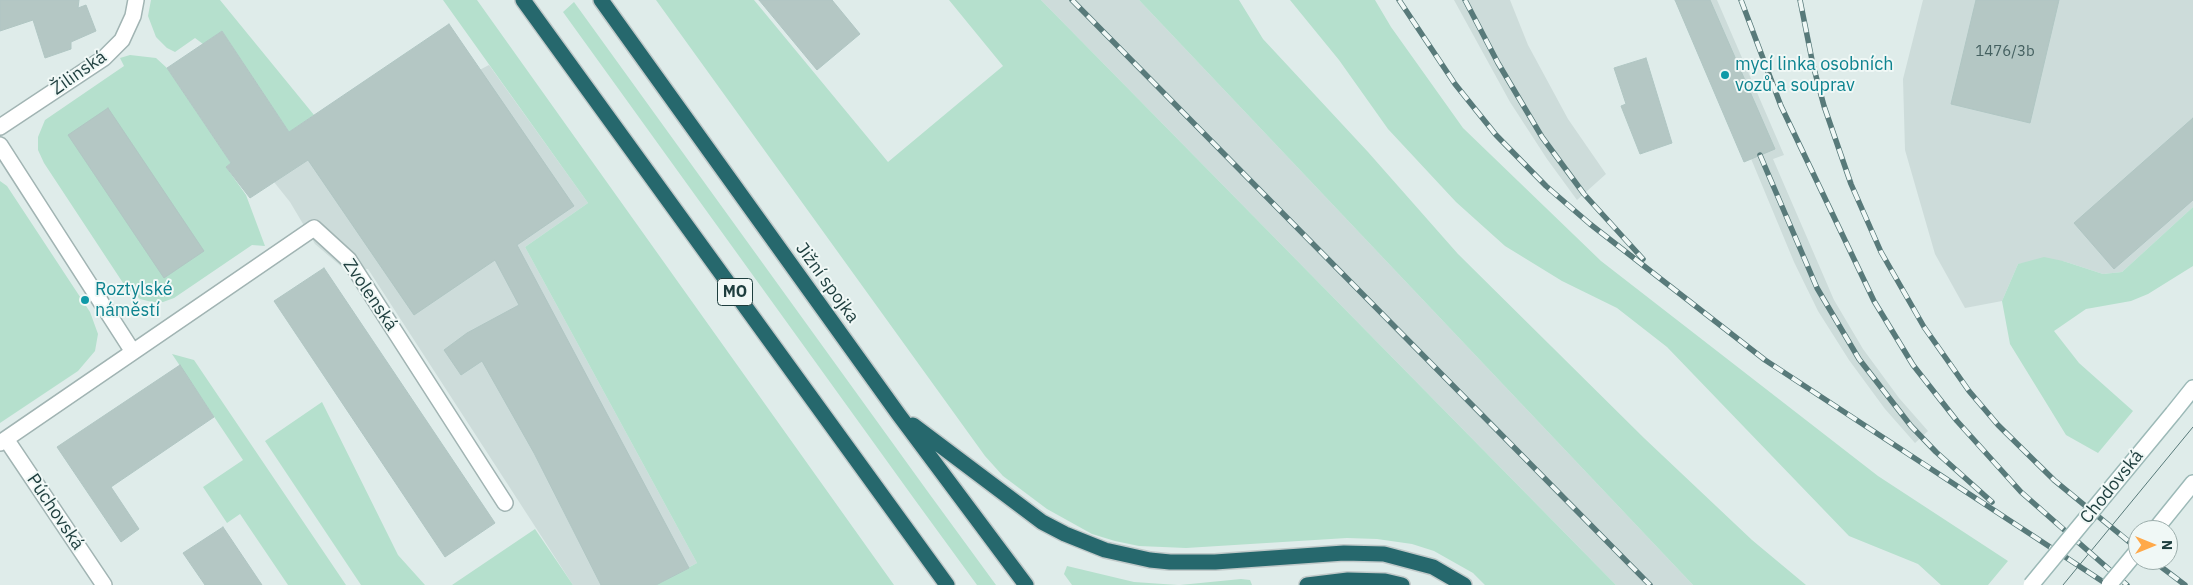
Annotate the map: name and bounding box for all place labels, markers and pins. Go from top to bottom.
place label: mycí linka osobních vozů a souprav [1735,54,1894,96]
marker: mycí linka osobních vozů a souprav [1719,69,1731,81]
place label: Roztylské náměstí [95,279,173,322]
marker: Roztylské náměstí [79,294,91,306]

